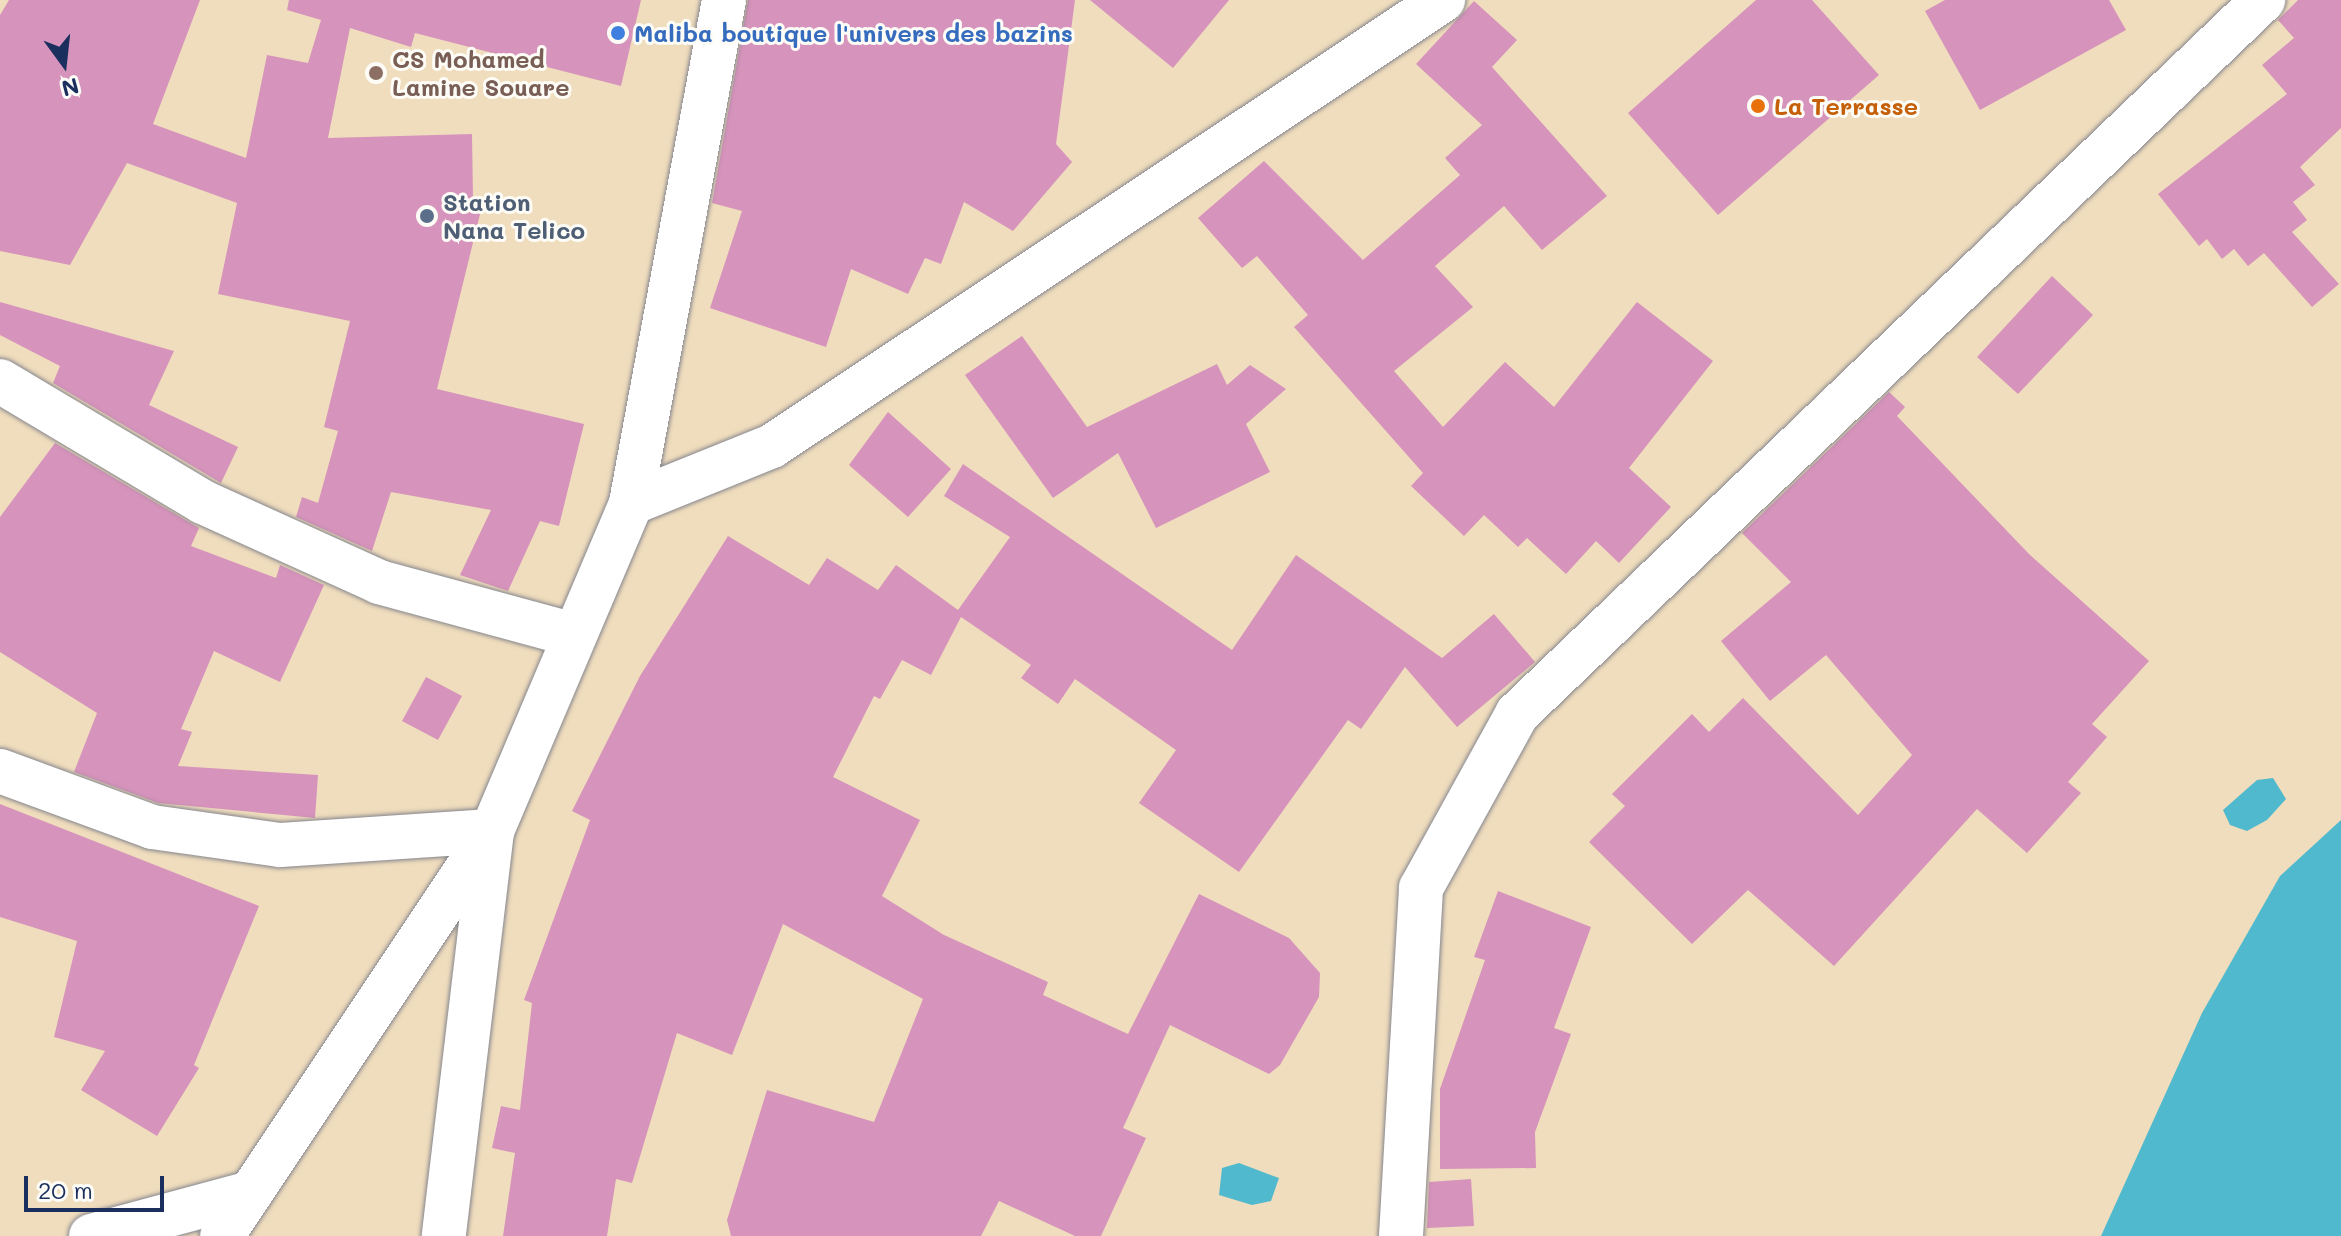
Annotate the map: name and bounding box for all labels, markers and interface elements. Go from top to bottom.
place label: Maliba boutique l'univers des bazins [634,19,1073,47]
north arrow [24,24,104,104]
marker: Maliba boutique l'univers des bazins [609,24,627,42]
place label: CS Mohamed Lamine Souare [392,45,569,101]
marker: CS Mohamed Lamine Souare [367,64,385,82]
text: N [59,71,82,104]
place label: La Terrasse [1774,92,1918,120]
marker: La Terrasse [1749,97,1767,115]
place label: Station Nana Telico [443,188,585,244]
marker: Station Nana Telico [418,207,436,225]
scale bar [28,1160,168,1210]
text: 20 m [38,1174,93,1205]

